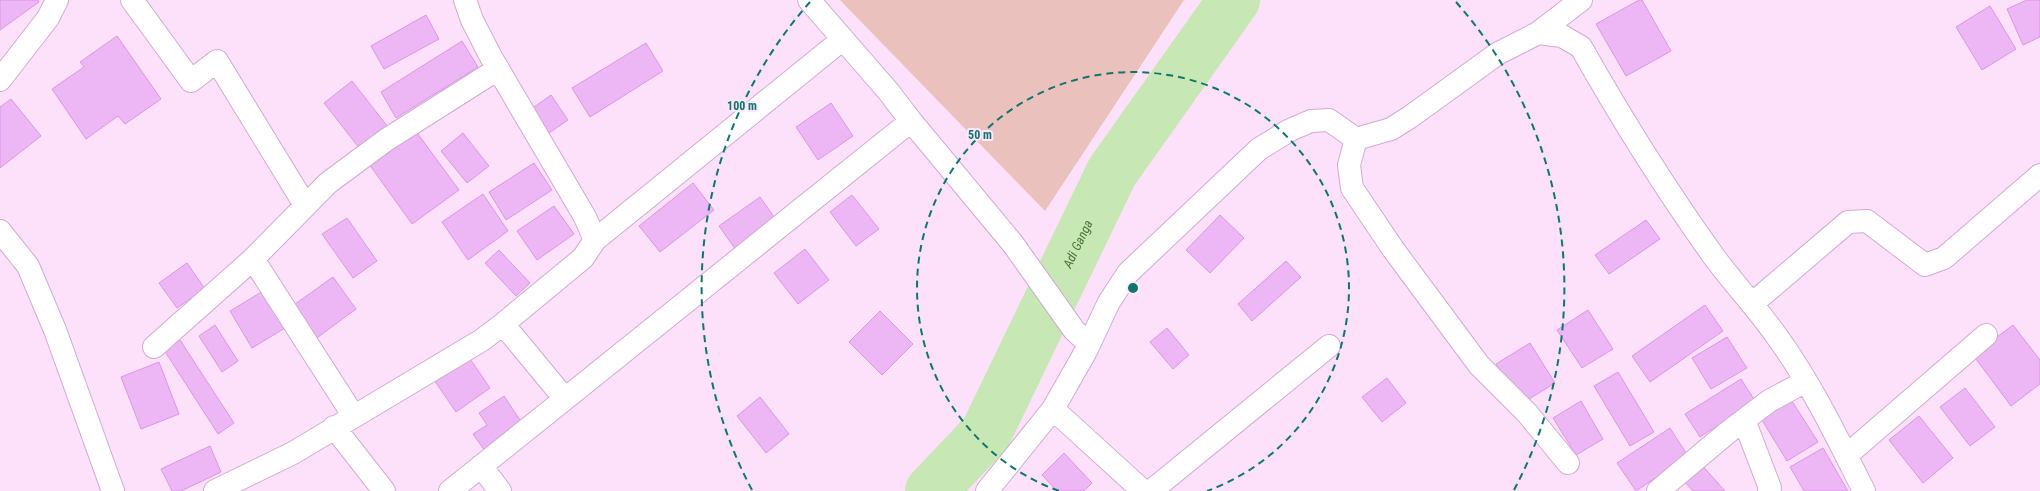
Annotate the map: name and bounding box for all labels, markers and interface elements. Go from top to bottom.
text: 100 m [727,99,757,113]
text: 50 m [968,128,992,142]
water label: Adi Ganga [1059,218,1096,271]
centre of rings [1126,281,1140,295]

